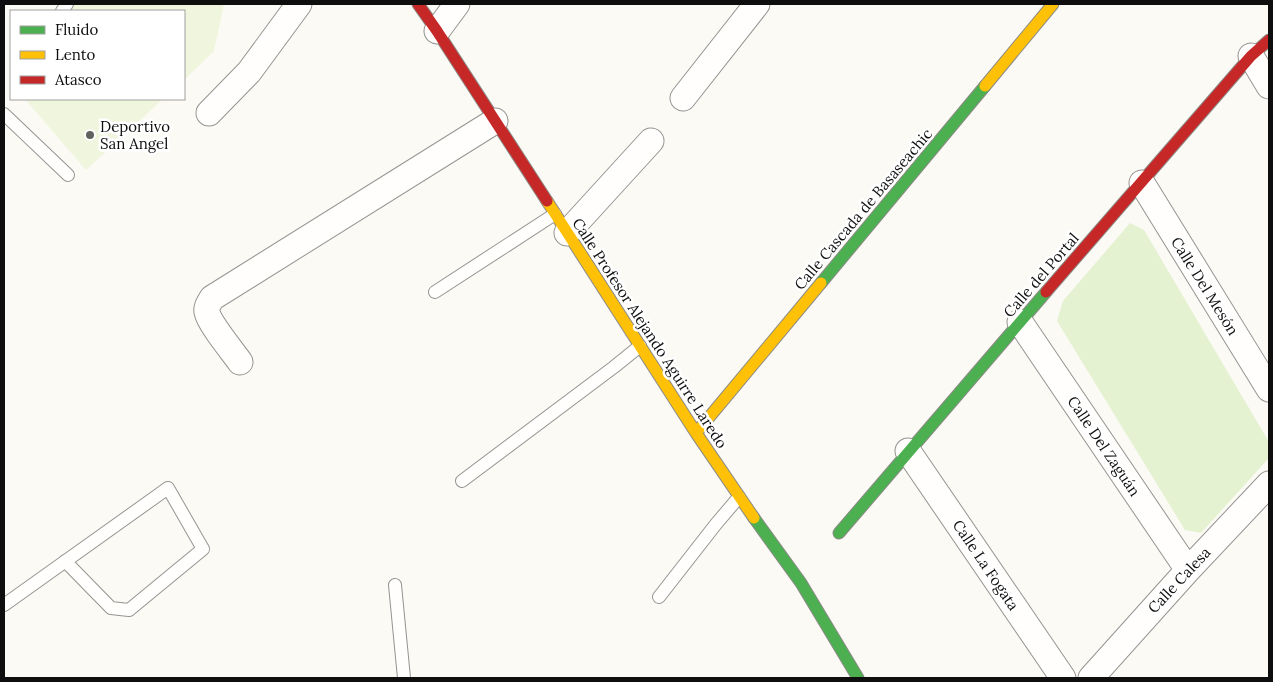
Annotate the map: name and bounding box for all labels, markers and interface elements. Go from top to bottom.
legend [10,10,185,100]
text: Fluido [55,20,98,39]
text: Lento [55,45,96,64]
text: Atasco [54,70,102,89]
place label: Deportivo San Angel [100,117,170,153]
street label: Calle Cascada de Basaseachic [790,124,936,294]
marker: Deportivo San Angel [84,129,96,141]
street label: Calle Profesor Alejando Aguirre Laredo [568,214,732,452]
street label: Calle del Portal [999,229,1083,321]
street label: Calle Del Mesón [1167,233,1243,339]
street label: Calle Del Zaguán [1063,392,1145,500]
street label: Calle La Fogata [949,516,1023,614]
street label: Calle Calesa [1144,543,1215,617]

